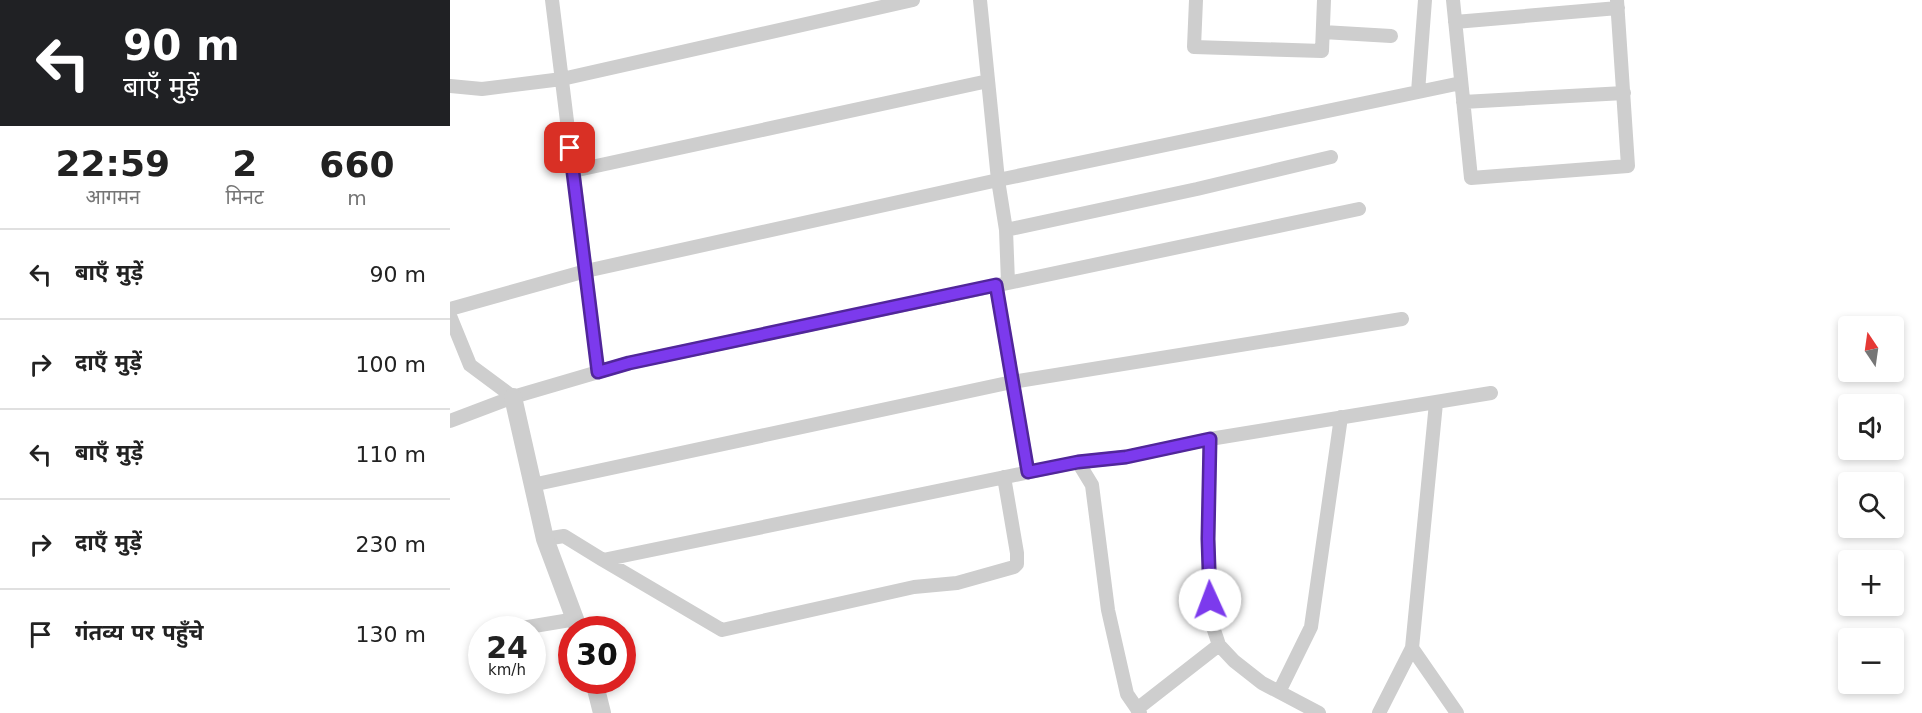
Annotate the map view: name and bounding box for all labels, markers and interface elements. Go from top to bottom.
text: 90 m [123,21,240,70]
icon: left [24,24,102,102]
text: बाएँ मुड़ें [123,71,200,102]
pin [544,122,595,173]
icon: arrive [553,131,586,164]
text: 22:59 [55,143,170,184]
text: 2 [232,143,257,184]
text: 660 [319,144,394,185]
text: आगमन [85,185,140,209]
text: मिनट [226,185,264,209]
text: m [347,186,367,210]
icon: left [24,258,57,291]
text: बाएँ मुड़ें [75,260,143,285]
text: 90 m [370,262,426,287]
north arrow [1838,316,1904,382]
map controls [1838,316,1904,694]
icon: right [24,348,57,381]
text: दाएँ मुड़ें [75,350,142,375]
text: 100 m [356,352,426,377]
button: sound [1838,394,1904,460]
icon: left [24,438,57,471]
text: बाएँ मुड़ें [75,440,143,465]
text: 110 m [356,442,426,467]
button: search [1838,472,1904,538]
icon: right [24,528,57,561]
text: दाएँ मुड़ें [75,530,142,555]
text: 230 m [356,532,426,557]
button: + [1838,550,1904,616]
position arrow [1178,568,1242,632]
speed limit sign: 30 [558,616,636,694]
icon: arrive [24,618,57,651]
text: गंतव्य पर पहुँचे [75,620,203,645]
text: 130 m [356,622,426,647]
button: − [1838,628,1904,694]
text: 24 [486,630,528,665]
text: km/h [488,661,526,679]

